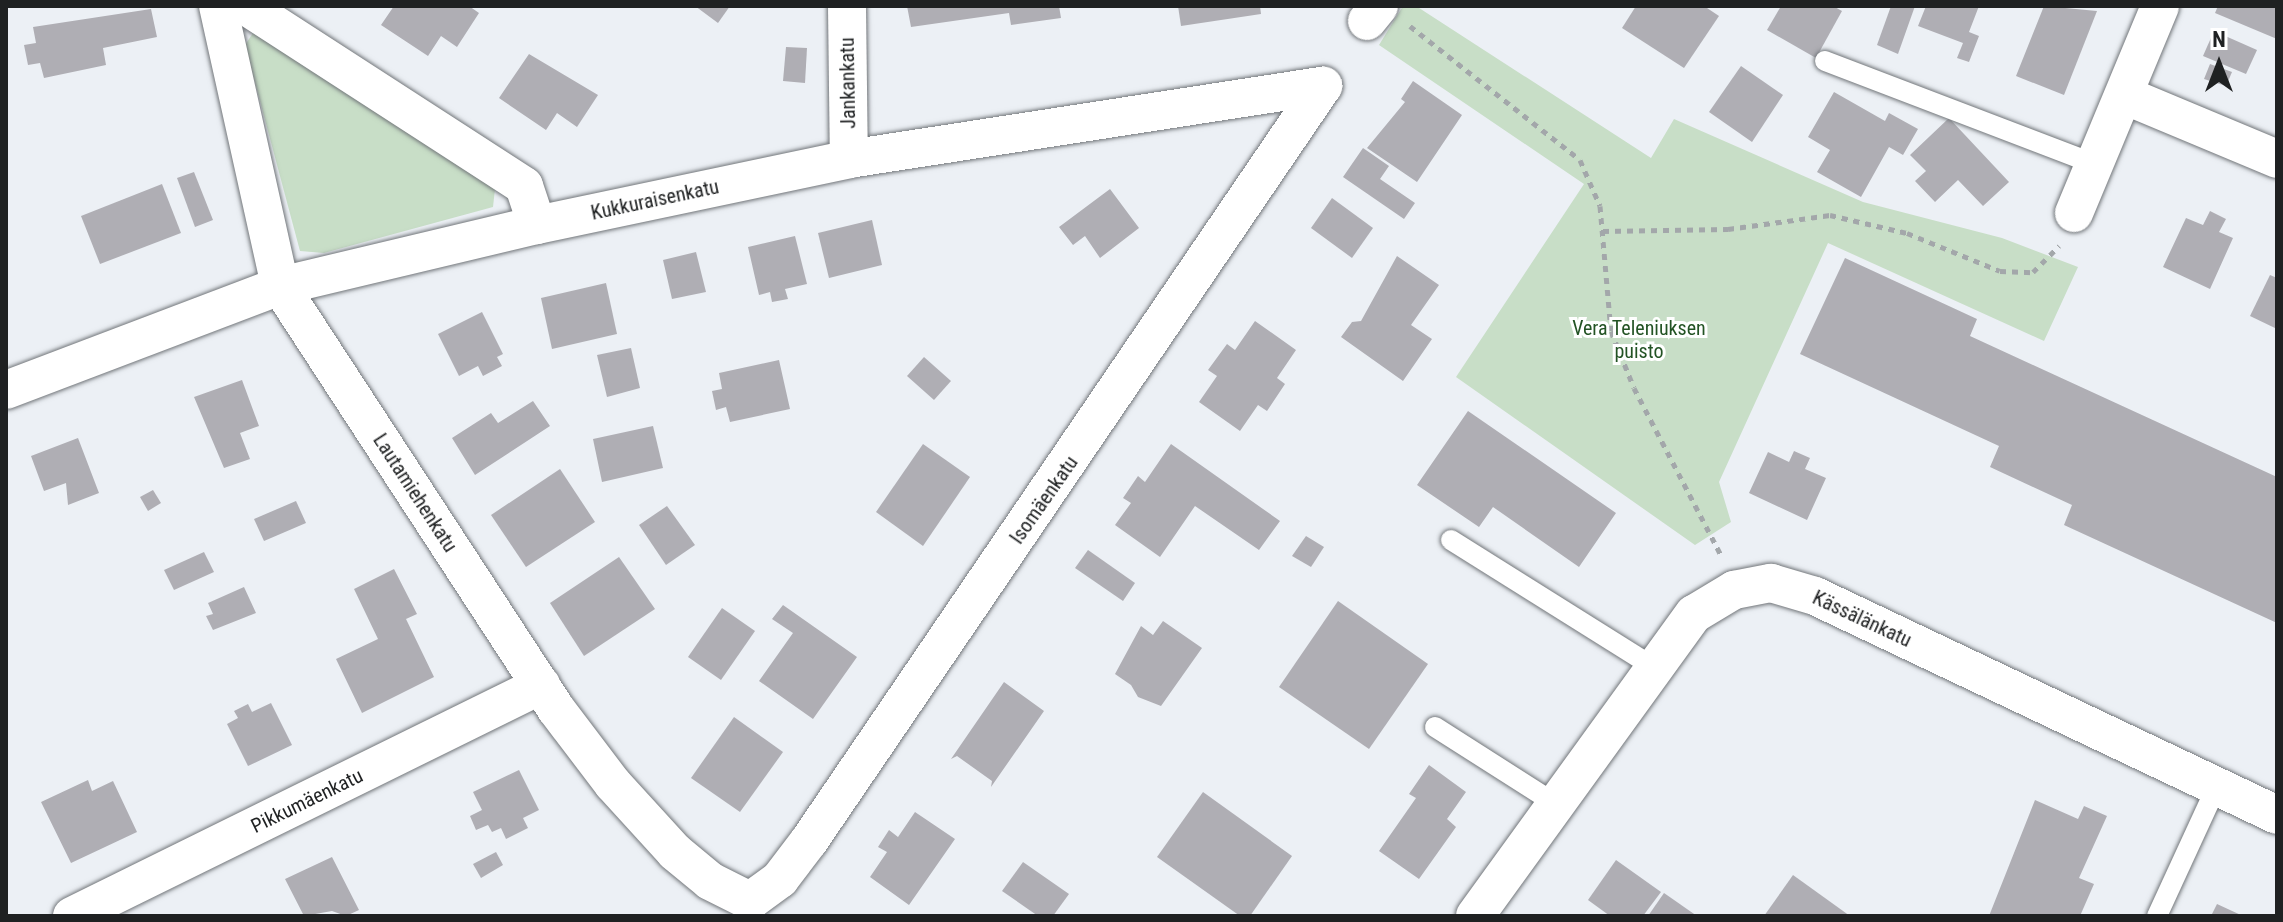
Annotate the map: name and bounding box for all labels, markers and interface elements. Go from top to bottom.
north arrow [2179,24,2259,104]
text: N [2212,27,2226,52]
street label: Jankankatu [835,37,861,129]
street label: Kukkuraisenkatu [589,175,721,225]
park label: Vera Teleniuksen puisto [1572,316,1706,363]
street label: Lautamiehenkatu [368,429,462,557]
street label: Isomäenkatu [1005,451,1083,549]
street label: Kässälänkatu [1809,586,1915,652]
street label: Pikkumäenkatu [247,764,367,838]

